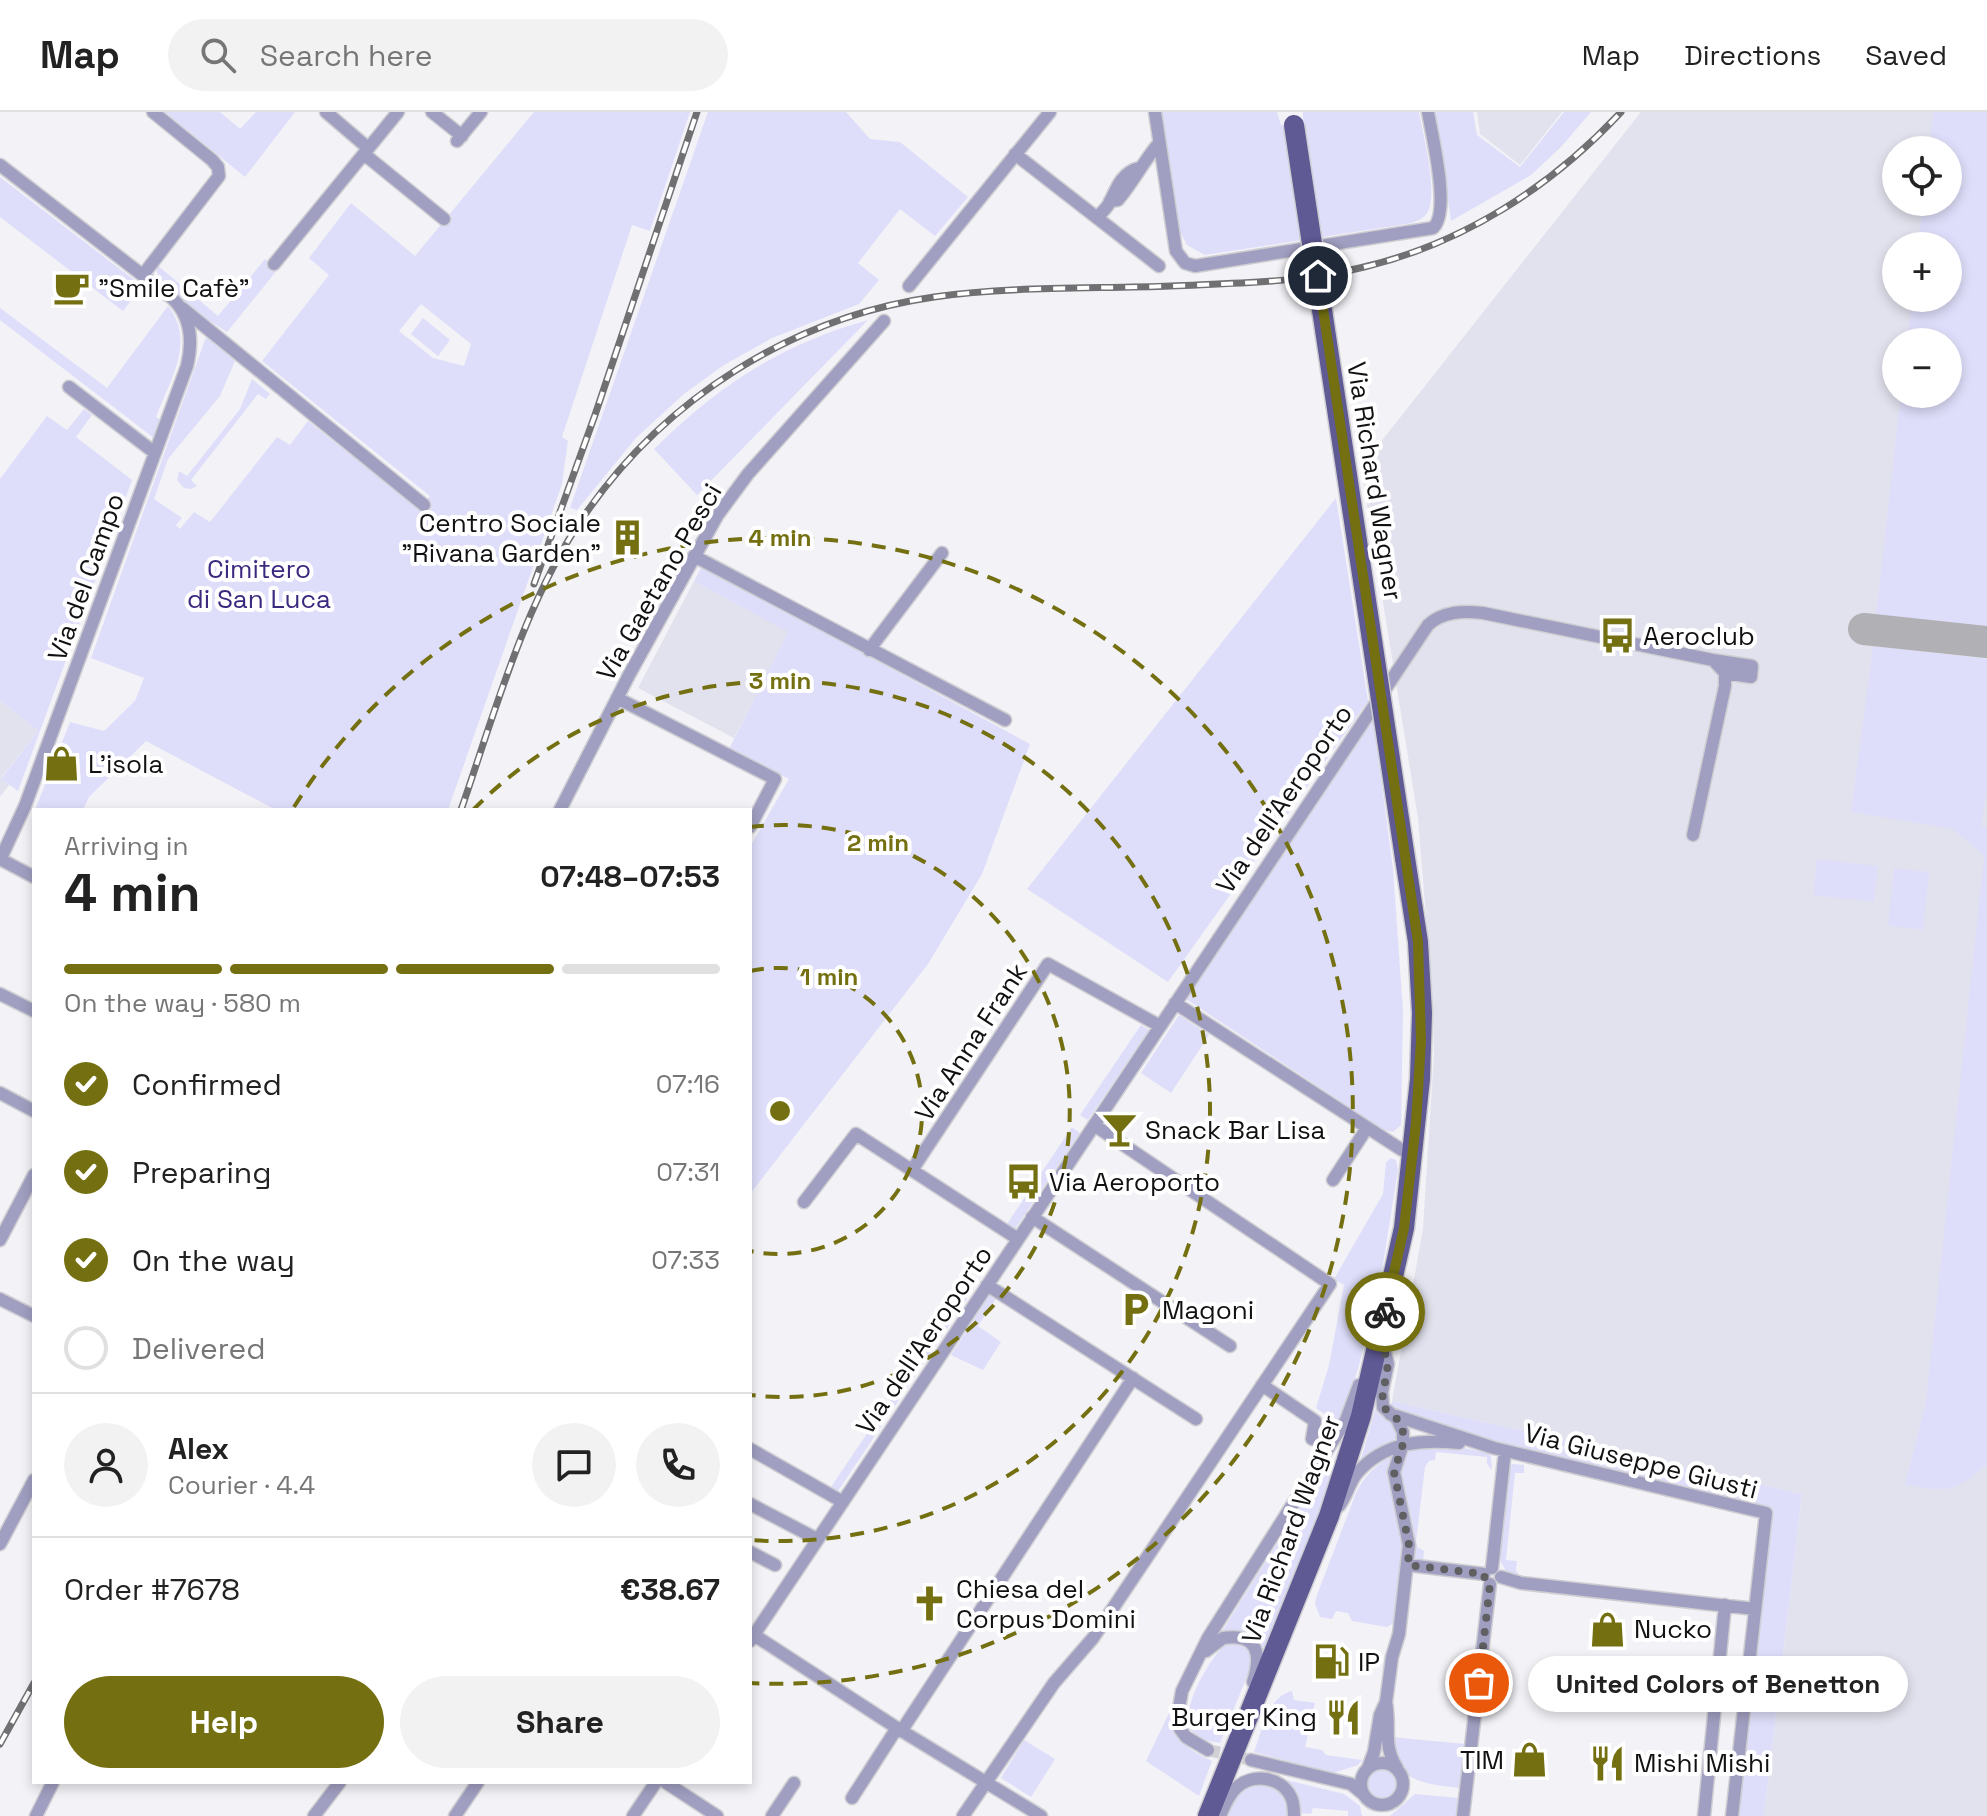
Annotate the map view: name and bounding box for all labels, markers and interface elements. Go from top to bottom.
search box [168,19,728,91]
text: Map [40,31,120,79]
icon: search [196,33,240,77]
text: Search here [260,36,433,75]
text: Map [1582,37,1640,73]
text: Directions [1684,37,1821,73]
text: Saved [1865,37,1947,73]
map controls [1882,136,1962,408]
button: locate [1882,136,1962,216]
button: + [1882,232,1962,312]
pin [1284,242,1352,310]
icon: home [1296,254,1340,298]
cafe icon: "Smile Cafè" [53,269,91,307]
place label: "Smile Cafè" [98,271,249,305]
button: − [1882,328,1962,408]
street label: Via Richard Wagner [1339,359,1411,603]
street label: Via Gaetano Pesci [589,477,729,687]
street label: Via del Campo [40,488,132,666]
place label: Centro Sociale "Rivana Garden" [401,506,601,570]
building icon: Centro Sociale "Rivana Garden" [608,519,646,557]
text: 4 min [748,522,812,553]
park label: Cimitero di San Luca [187,552,331,616]
bus stop icon: Aeroclub [1598,617,1636,655]
place label: Aeroclub [1643,619,1755,653]
text: 3 min [749,665,811,696]
street label: Via dell'Aeroporto [1208,698,1360,900]
shop icon: L'isola [43,745,81,783]
place label: L'isola [88,747,163,781]
text: 2 min [847,827,909,858]
text: Arriving in [64,829,188,863]
text: 07:48–07:53 [540,857,720,896]
text: 4 min [64,860,201,926]
street label: Via Anna Frank [907,956,1035,1128]
text: 1 min [800,961,858,992]
text: On the way · 580 m [64,986,301,1020]
icon: check [64,1062,108,1106]
text: Confirmed [132,1065,282,1104]
text: 07:16 [656,1067,720,1101]
centre of rings [766,1097,794,1125]
bar icon: Snack Bar Lisa [1100,1111,1138,1149]
place label: Snack Bar Lisa [1145,1113,1325,1147]
icon: check [64,1150,108,1194]
text: Preparing [132,1153,271,1192]
text: 07:31 [656,1155,720,1189]
bus stop icon: Via Aeroporto [1004,1163,1042,1201]
place label: Via Aeroporto [1049,1165,1220,1199]
icon: check [64,1238,108,1282]
street label: Via dell'Aeroporto [848,1239,1000,1441]
text: On the way [132,1241,295,1280]
text: 07:33 [651,1243,720,1277]
courier [1345,1272,1425,1352]
icon: bike [1363,1290,1407,1334]
parking icon: Magoni [1117,1291,1155,1329]
place label: Magoni [1162,1293,1254,1327]
text: Delivered [132,1329,266,1368]
street label: Via Richard Wagner [1234,1410,1348,1648]
street label: Via Giuseppe Giusti [1521,1416,1761,1506]
button: person [64,1423,148,1507]
button: chat [532,1423,616,1507]
button: phone [636,1423,720,1507]
text: Alex [168,1429,229,1468]
text: Courier · 4.4 [168,1468,315,1502]
text: Order #7678 [64,1570,240,1609]
text: €38.67 [620,1570,720,1609]
place label: Chiesa del Corpus Domini [956,1572,1136,1636]
church icon: Chiesa del Corpus Domini [911,1585,949,1623]
shop icon: Nucko [1589,1610,1627,1648]
place label: Nucko [1634,1612,1712,1646]
fuel station icon: IP [1313,1643,1351,1681]
place label: IP [1358,1645,1380,1679]
pin [1445,1649,1513,1717]
callout: United Colors of Benetton [1527,1655,1907,1711]
icon: bag [1457,1661,1501,1705]
text: United Colors of Benetton [1556,1667,1880,1701]
button: Help [64,1676,384,1768]
button: Share [400,1676,720,1768]
restaurant icon: Burger King [1324,1698,1362,1736]
place label: Burger King [1171,1700,1317,1734]
shop icon: TIM [1511,1741,1549,1779]
place label: TIM [1460,1743,1504,1777]
restaurant icon: Mishi Mishi [1589,1744,1627,1782]
place label: Mishi Mishi [1634,1746,1770,1780]

